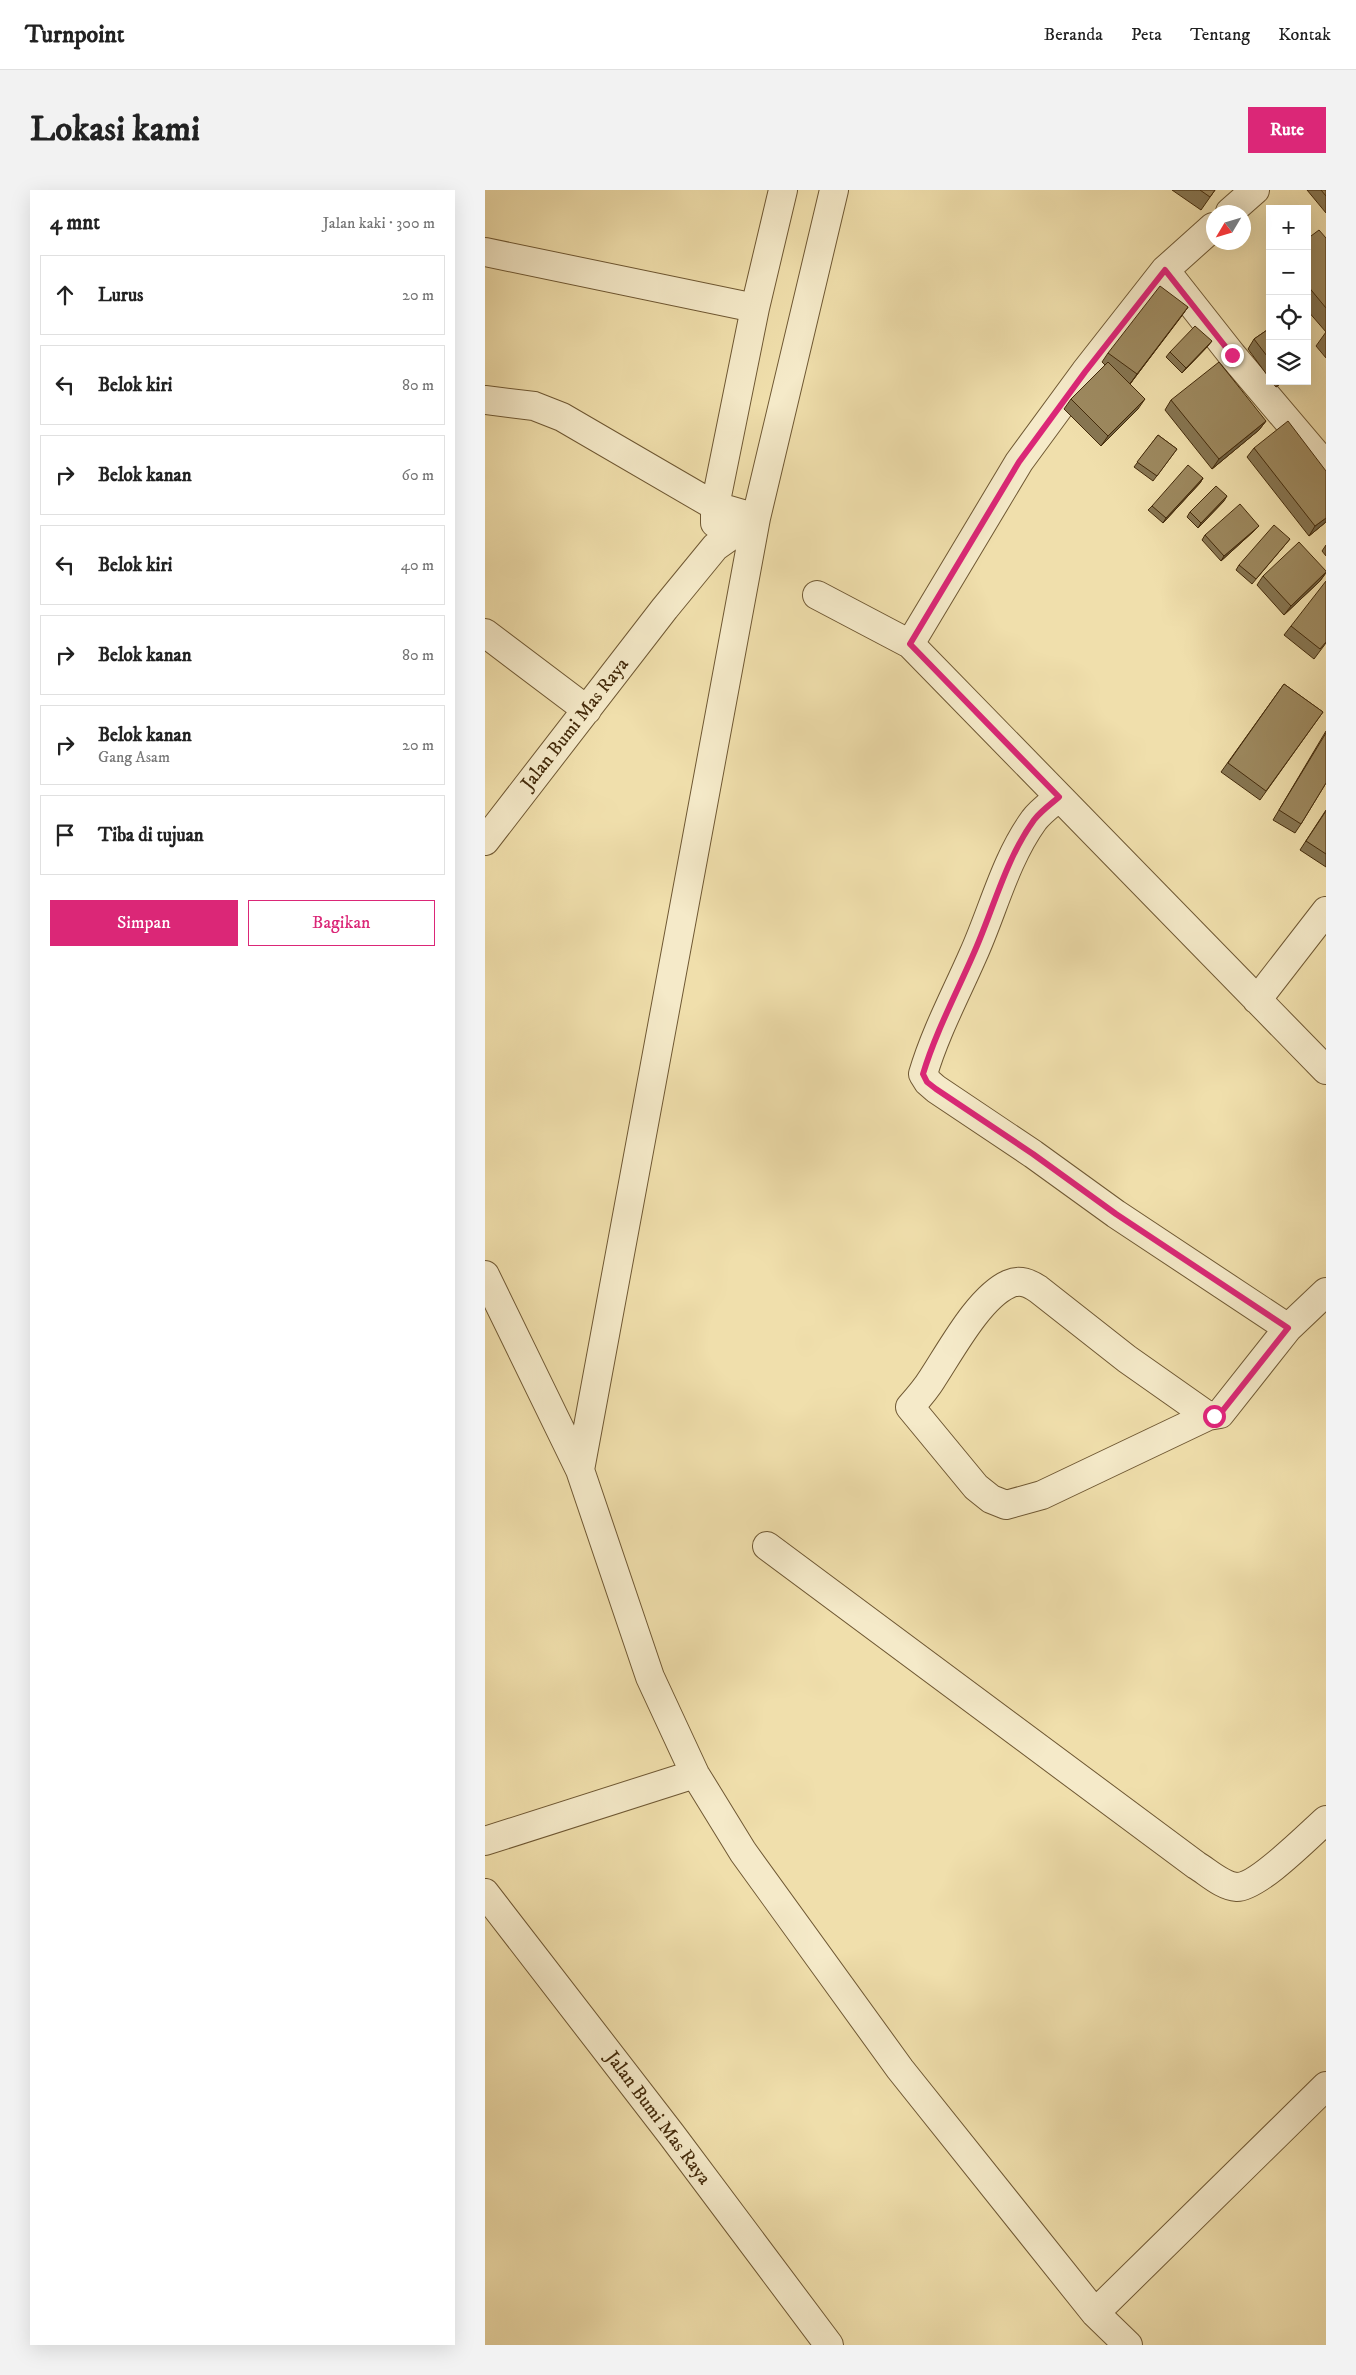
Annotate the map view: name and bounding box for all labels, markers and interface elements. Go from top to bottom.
text: Turnpoint [25,20,124,50]
text: Beranda [1044,24,1103,46]
text: Peta [1131,24,1162,46]
text: Tentang [1190,24,1250,46]
text: Kontak [1278,24,1331,46]
button: Rute [1248,107,1326,153]
text: Lokasi kami [30,108,200,152]
north arrow [1206,205,1251,250]
map controls [1266,205,1311,385]
button: + [1266,205,1311,250]
text: 4 mnt [50,210,100,236]
text: Jalan kaki · 300 m [323,213,435,233]
button: − [1266,250,1311,295]
icon: ahead [51,281,79,309]
text: Lurus [98,284,143,307]
text: 20 m [402,285,434,305]
button: locate [1266,295,1311,340]
button: layers [1266,340,1311,385]
route end [1221,344,1244,367]
icon: left [51,371,79,399]
text: Belok kiri [98,374,172,397]
text: 80 m [402,375,434,395]
icon: right [51,461,79,489]
text: Belok kanan [98,464,192,487]
text: 60 m [402,465,434,485]
icon: left [51,551,79,579]
text: Belok kiri [98,554,172,577]
text: 40 m [401,555,434,575]
icon: right [51,641,79,669]
text: Belok kanan [98,644,192,667]
text: 80 m [402,645,434,665]
street label: Jalan Bumi Mas Raya [515,653,634,796]
text: Belok kanan [98,724,192,747]
icon: right [51,731,79,759]
text: 20 m [402,735,434,755]
text: Gang Asam [98,747,170,767]
icon: arrive [51,821,79,849]
text: Tiba di tujuan [98,824,204,847]
button: Simpan [50,900,238,946]
button: Bagikan [248,900,435,946]
route start [1203,1405,1226,1428]
street label: Jalan Bumi Mas Raya [599,2045,716,2189]

